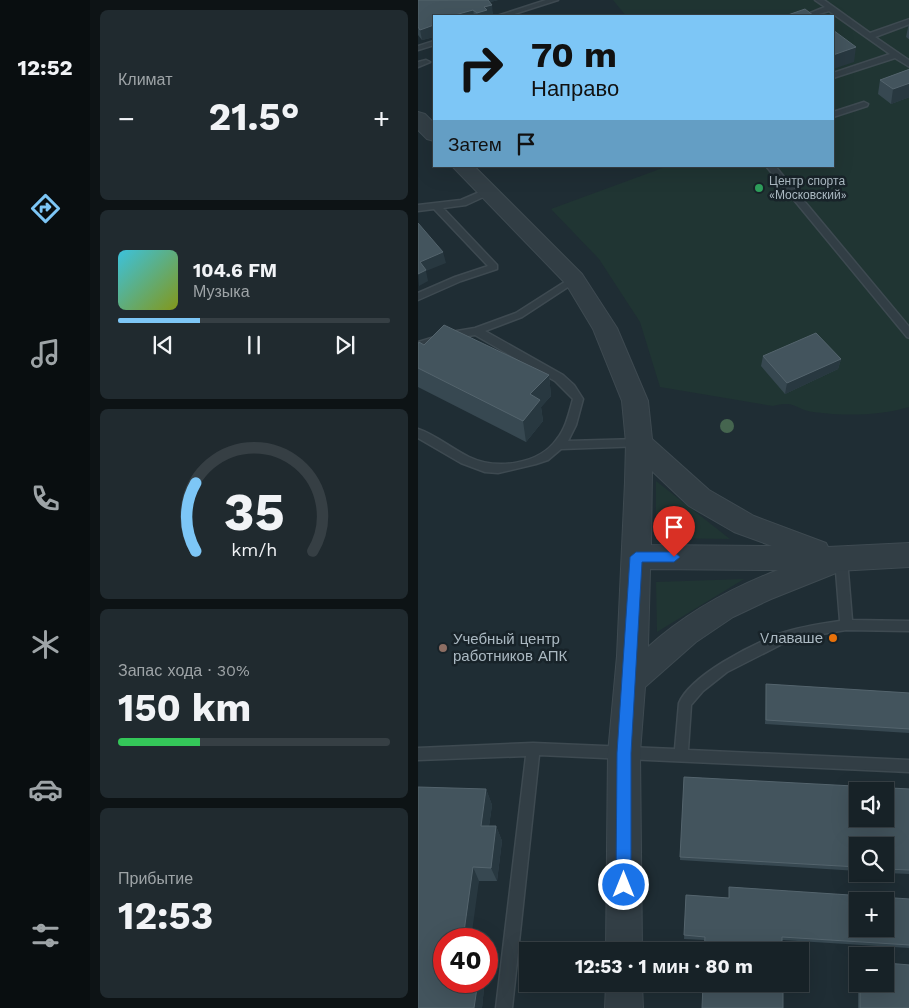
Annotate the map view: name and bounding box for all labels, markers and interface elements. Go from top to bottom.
text: 70 m [531,34,617,76]
icon: right [448,35,513,100]
text: 12:52 [17,55,73,80]
text: Климат [118,70,172,89]
text: Направо [531,76,619,101]
text: 21.5° [208,95,300,139]
text: − [118,102,135,135]
text: + [373,102,390,135]
icon: arrive [512,130,540,158]
text: Затем [448,133,502,156]
place label: Центр спорта «Московский» [769,174,847,202]
marker: Центр спорта «Московский» [753,182,765,194]
icon: directions [28,191,63,226]
text: 104.6 FM [193,259,277,282]
text: Музыка [193,282,250,301]
icon: previous [149,331,177,359]
icon: pause [240,331,268,359]
icon: next [331,331,359,359]
icon: music [28,336,63,371]
icon: phone [28,481,63,516]
text: 35 [223,482,285,543]
pin [653,506,695,557]
icon: arrive [660,513,688,541]
text: km/h [231,539,277,560]
icon: climate [28,627,63,662]
place label: Vлаваше [760,629,823,647]
place label: Учебный центр работников АПК [453,630,568,665]
marker: Vлаваше [827,632,839,644]
marker: Учебный центр работников АПК [437,642,449,654]
text: Запас хода · 30% [118,661,250,680]
text: 150 km [118,686,251,730]
icon: car [28,772,63,807]
map controls [849,782,894,992]
button: sound [849,782,894,827]
button: search [849,837,894,882]
position arrow [597,858,649,910]
text: Прибытие [118,869,193,888]
button: + [849,892,894,937]
text: 12:53 [118,894,213,938]
icon: filters [28,918,63,953]
speed limit sign: 40 [433,928,498,993]
button: − [849,947,894,992]
text: 12:53 · 1 мин · 80 m [575,955,753,978]

